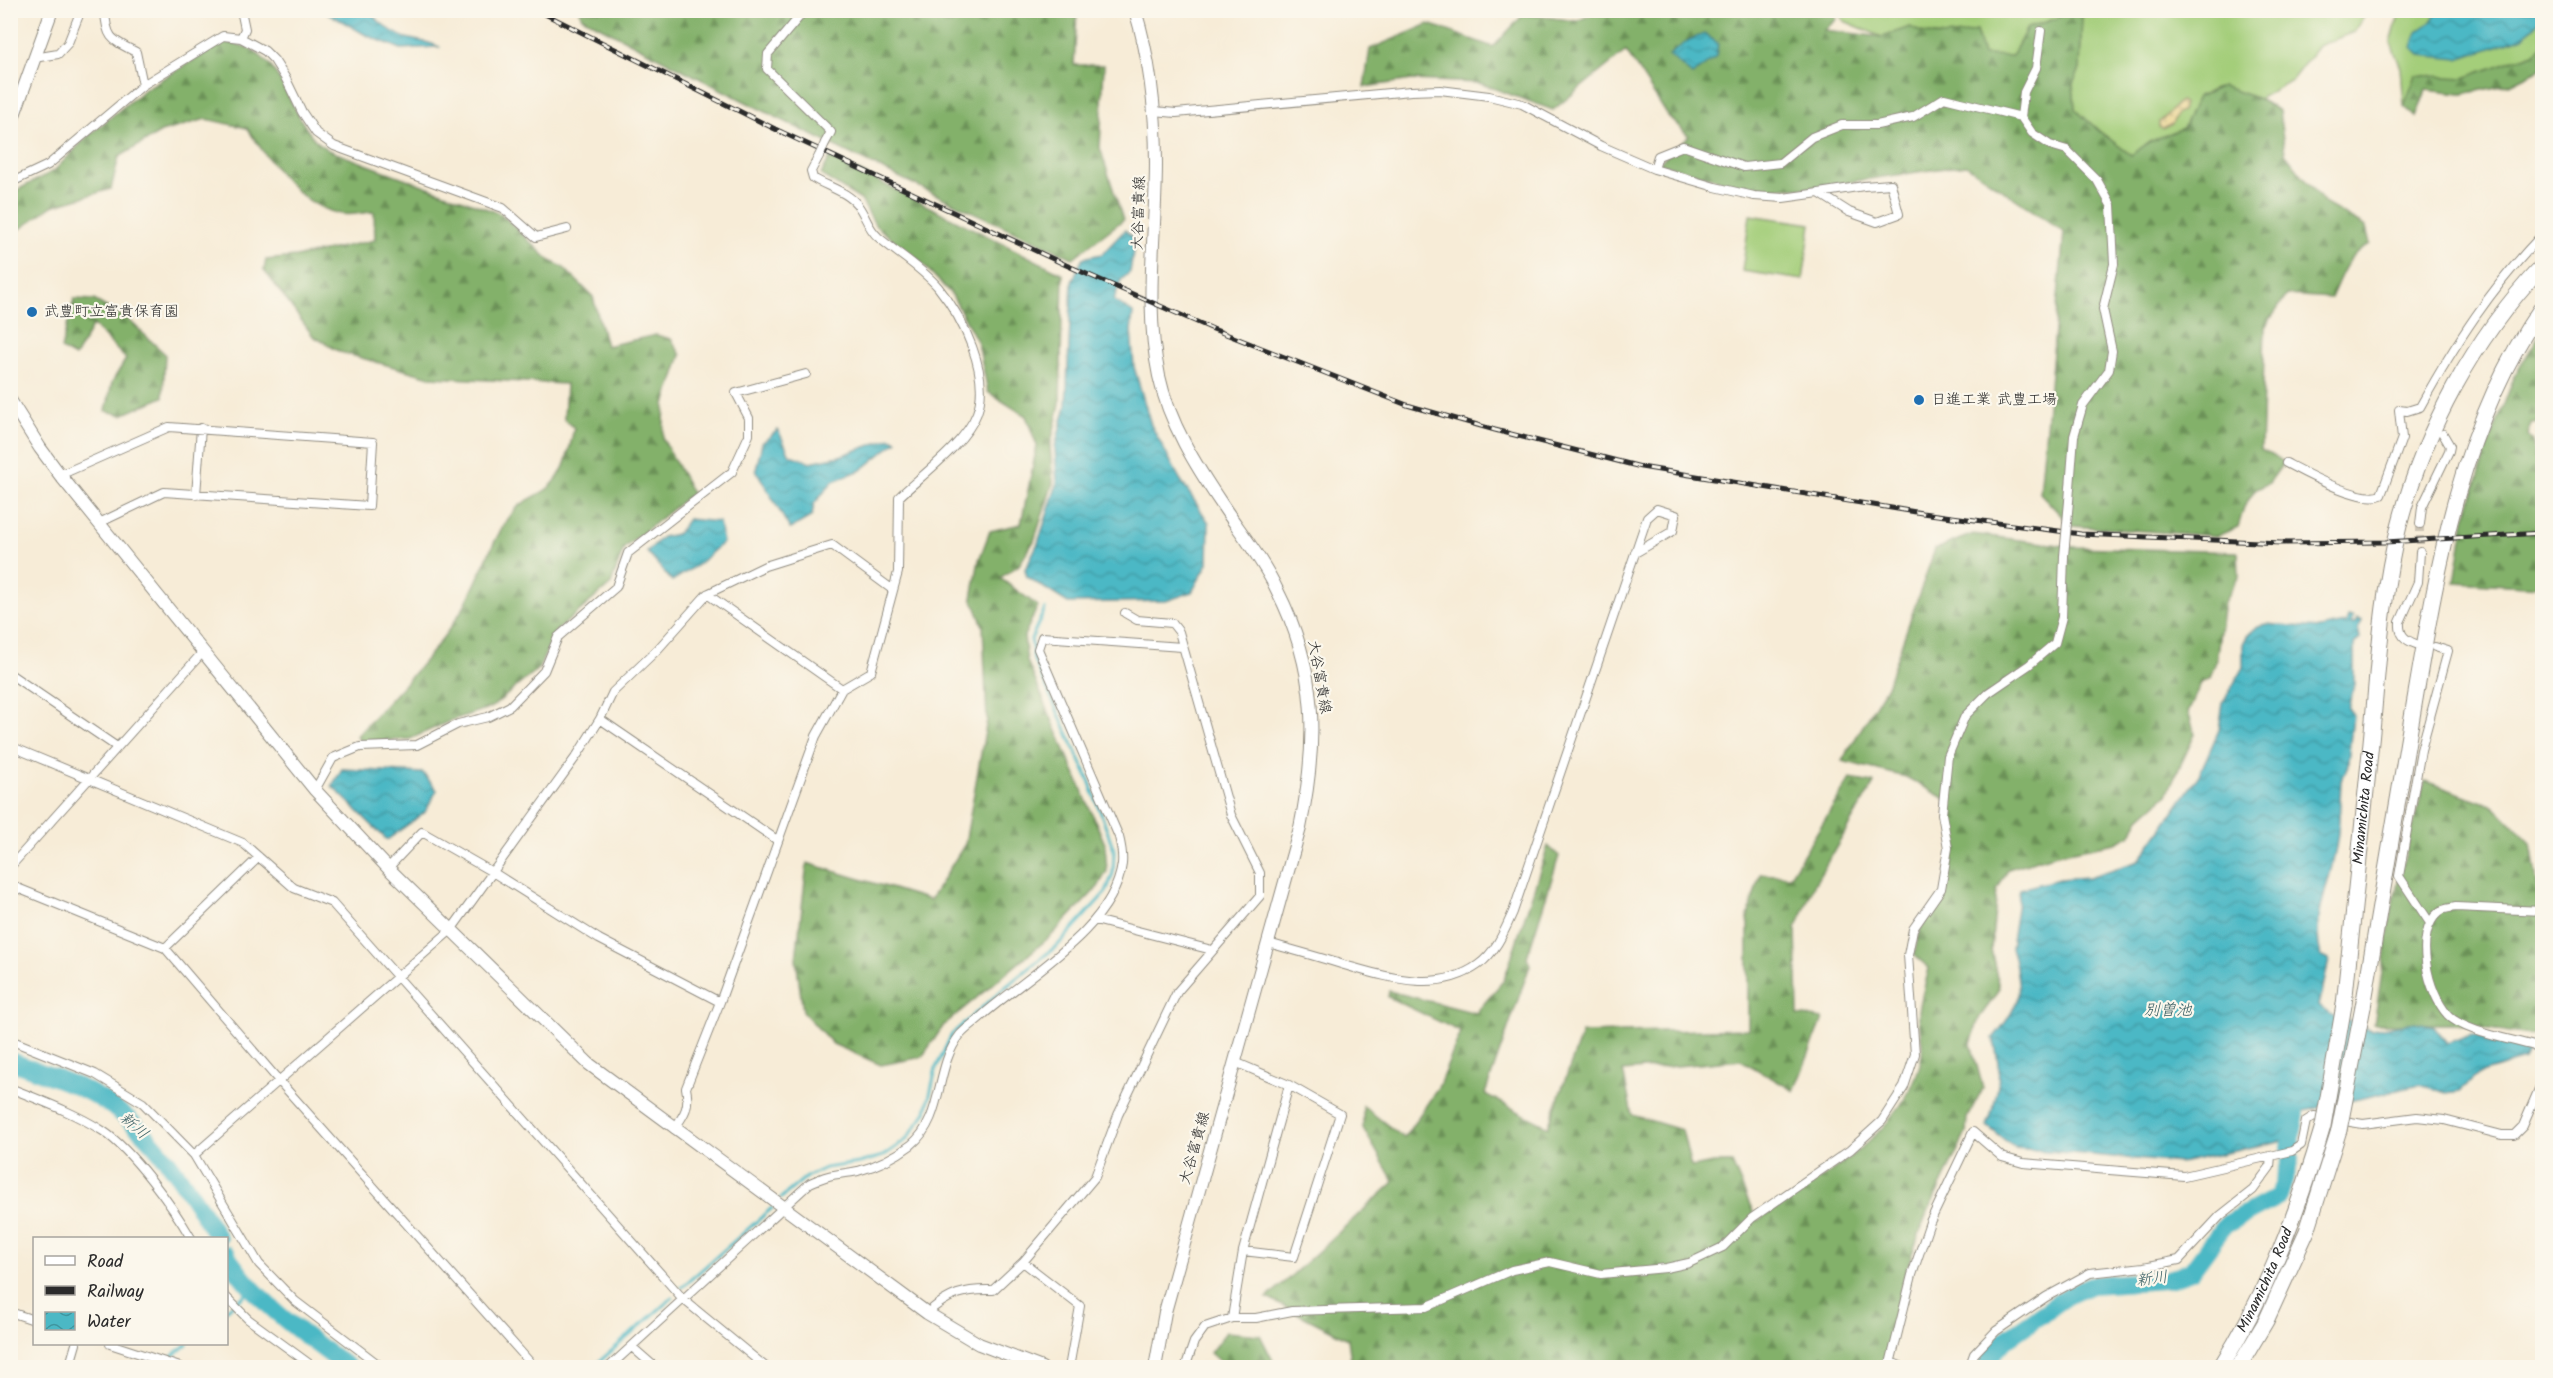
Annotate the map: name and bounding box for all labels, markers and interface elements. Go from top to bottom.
street label: 大谷富貴線 [1126,175,1152,251]
place label: 武豊町立富貴保育園 [44,300,179,324]
marker: 武豊町立富貴保育園 [25,305,39,319]
place label: 日進工業 武豊工場 [1931,388,2057,412]
marker: 日進工業 武豊工場 [1912,393,1926,407]
street label: 大谷富貴線 [1301,638,1337,716]
street label: Minamichita Road [2346,750,2382,866]
water label: 別曽池 [2144,998,2193,1023]
water label: 新川 [114,1106,154,1146]
street label: 大谷富貴線 [1173,1109,1217,1187]
street label: Minamichita Road [2231,1224,2300,1337]
legend [33,1237,228,1345]
text: Road [87,1248,124,1277]
water label: 新川 [2135,1265,2169,1293]
text: Railway [87,1278,144,1307]
text: Water [87,1308,132,1337]

